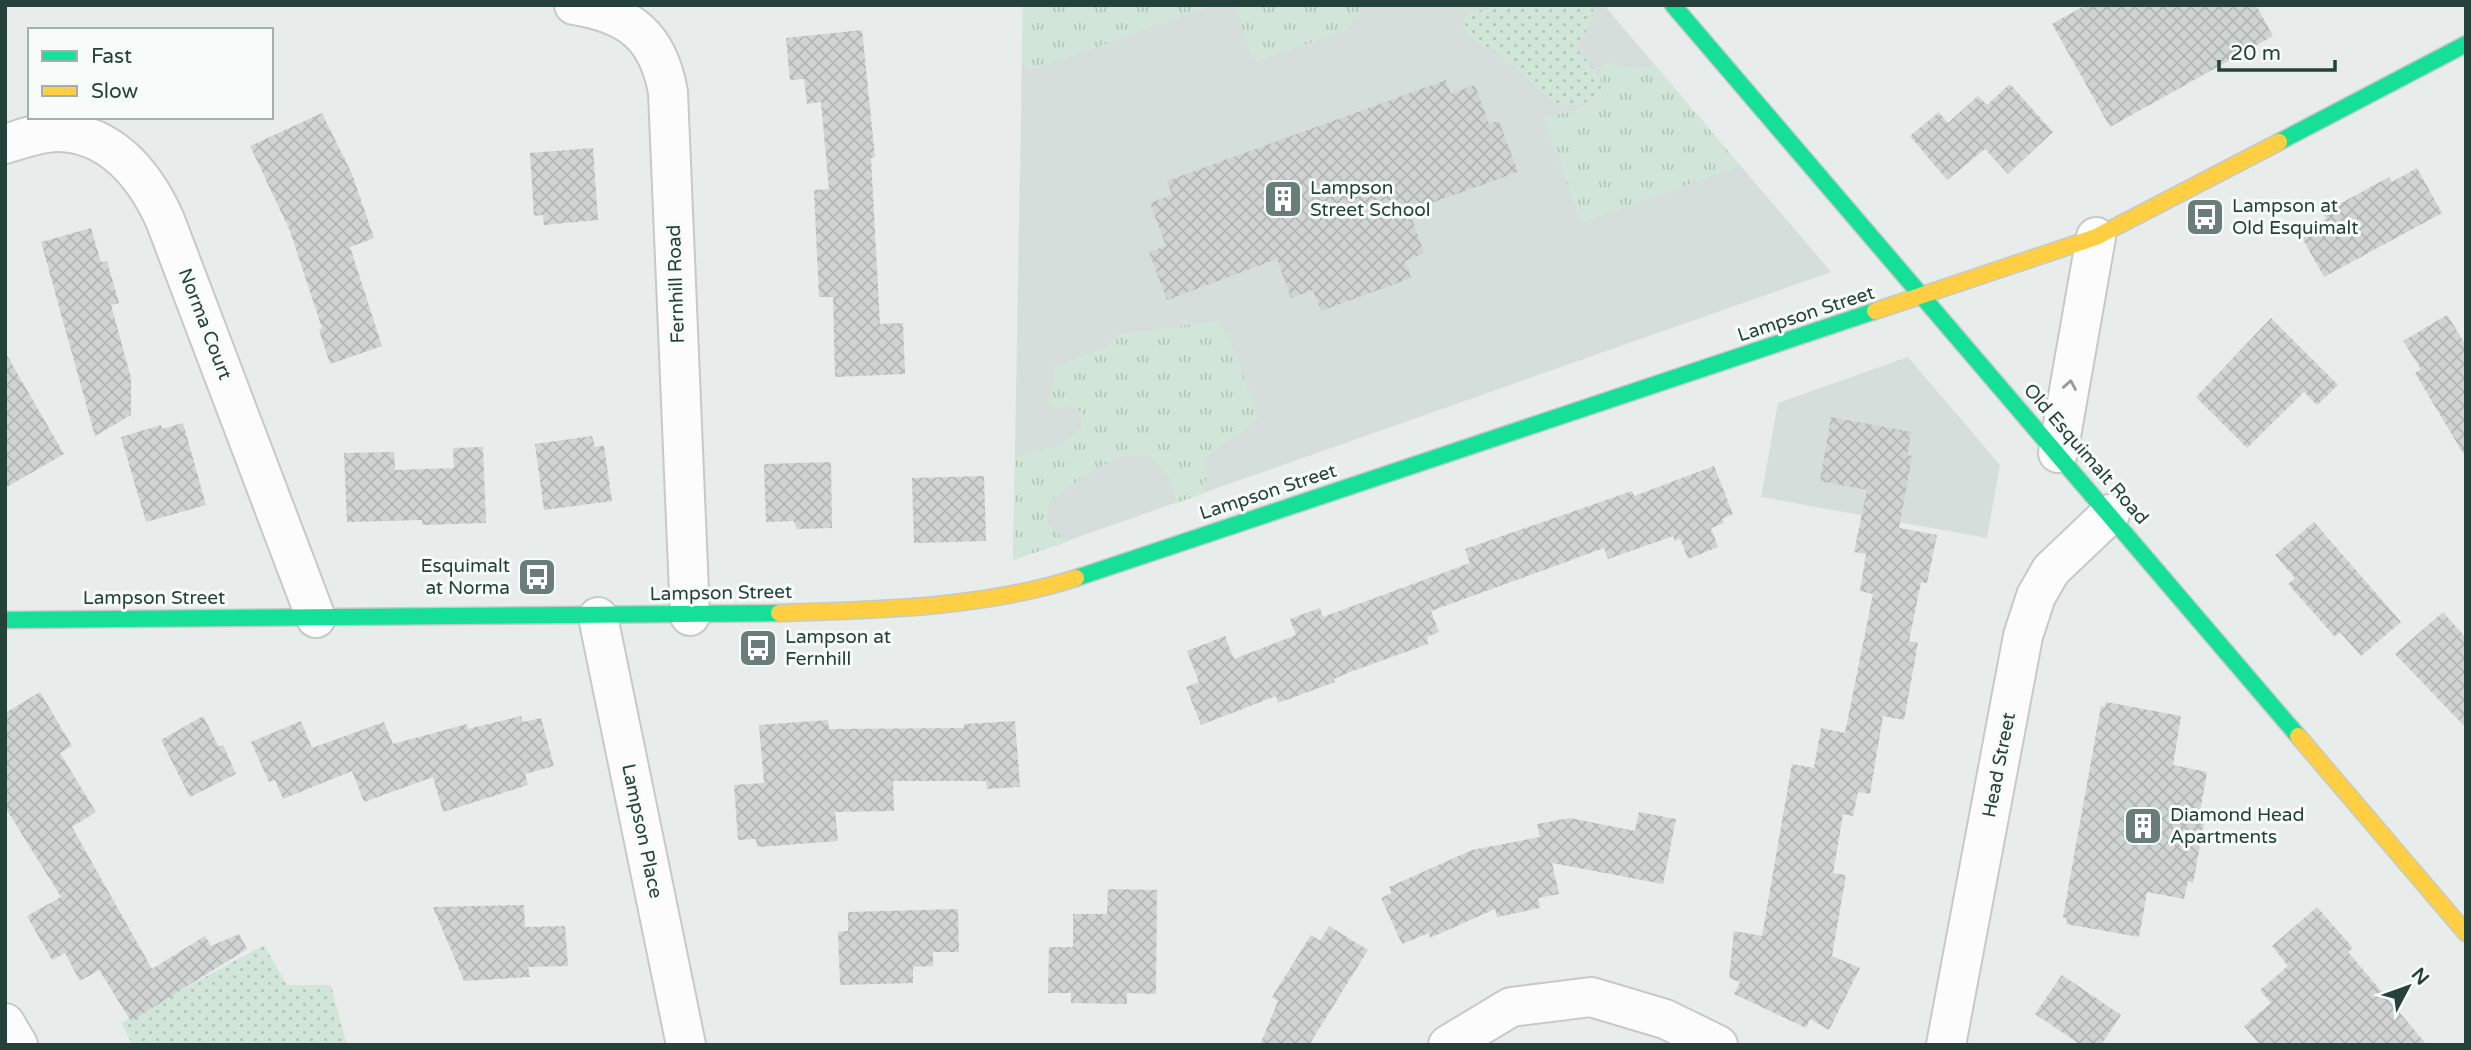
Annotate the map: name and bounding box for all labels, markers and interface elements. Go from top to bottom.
legend [28,28,273,119]
scale bar [2219,28,2334,72]
text: 20 m [2230,41,2281,66]
text: Fast [91,44,132,69]
text: Slow [91,79,139,104]
place label: Lampson Street School [1310,177,1430,221]
building icon: Lampson Street School [1262,178,1304,220]
place label: Lampson at Old Esquimalt [2232,195,2358,239]
bus stop icon: Lampson at Old Esquimalt [2184,196,2226,238]
street label: Fernhill Road [663,224,689,344]
street label: Norma Court [174,265,236,383]
street label: Lampson Street [1735,282,1877,346]
street label: Old Esquimalt Road [2019,379,2153,529]
one-way arrow [2062,379,2077,391]
street label: Lampson Street [1197,460,1339,524]
place label: Esquimalt at Norma [420,555,510,599]
bus stop icon: Esquimalt at Norma [516,556,558,598]
street label: Lampson Street [650,581,792,605]
street label: Lampson Street [83,587,225,609]
place label: Lampson at Fernhill [785,626,891,670]
bus stop icon: Lampson at Fernhill [737,627,779,669]
street label: Head Street [1978,711,2020,819]
street label: Lampson Place [617,762,667,900]
place label: Diamond Head Apartments [2170,804,2304,848]
building icon: Diamond Head Apartments [2122,805,2164,847]
north arrow [2373,952,2443,1022]
text: N [2407,964,2433,989]

